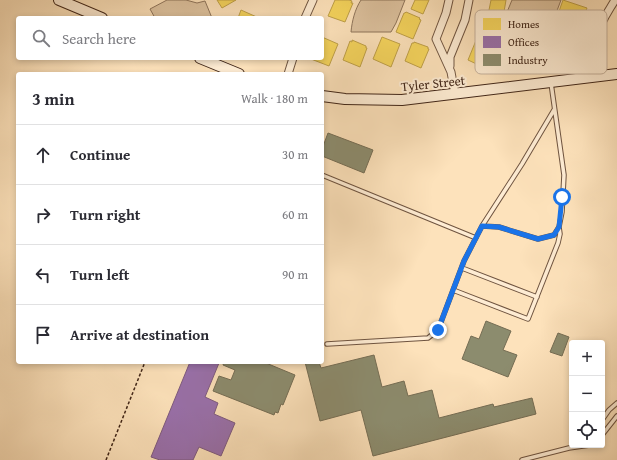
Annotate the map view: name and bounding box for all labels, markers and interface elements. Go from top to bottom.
legend [475,10,607,74]
search box [16,16,324,60]
text: Homes [508,16,539,32]
icon: search [30,27,52,49]
text: Search here [62,28,136,49]
text: Offices [508,34,539,50]
text: Industry [508,52,548,68]
street label: Tyler Street [400,71,467,96]
text: 3 min [32,86,74,111]
text: Walk · 180 m [241,89,308,108]
icon: ahead [32,144,54,166]
text: Continue [70,144,131,165]
text: 30 m [282,145,308,164]
route start [553,188,571,206]
icon: right [32,204,54,226]
text: Turn right [70,204,141,225]
text: 60 m [282,205,308,224]
icon: left [32,264,54,286]
text: Turn left [70,264,129,285]
text: 90 m [282,265,308,284]
route end [429,321,447,339]
icon: arrive [32,324,54,346]
text: Arrive at destination [70,324,209,345]
map controls [569,340,605,448]
button: + [569,340,605,376]
button: − [569,376,605,412]
button: locate [569,412,605,448]

